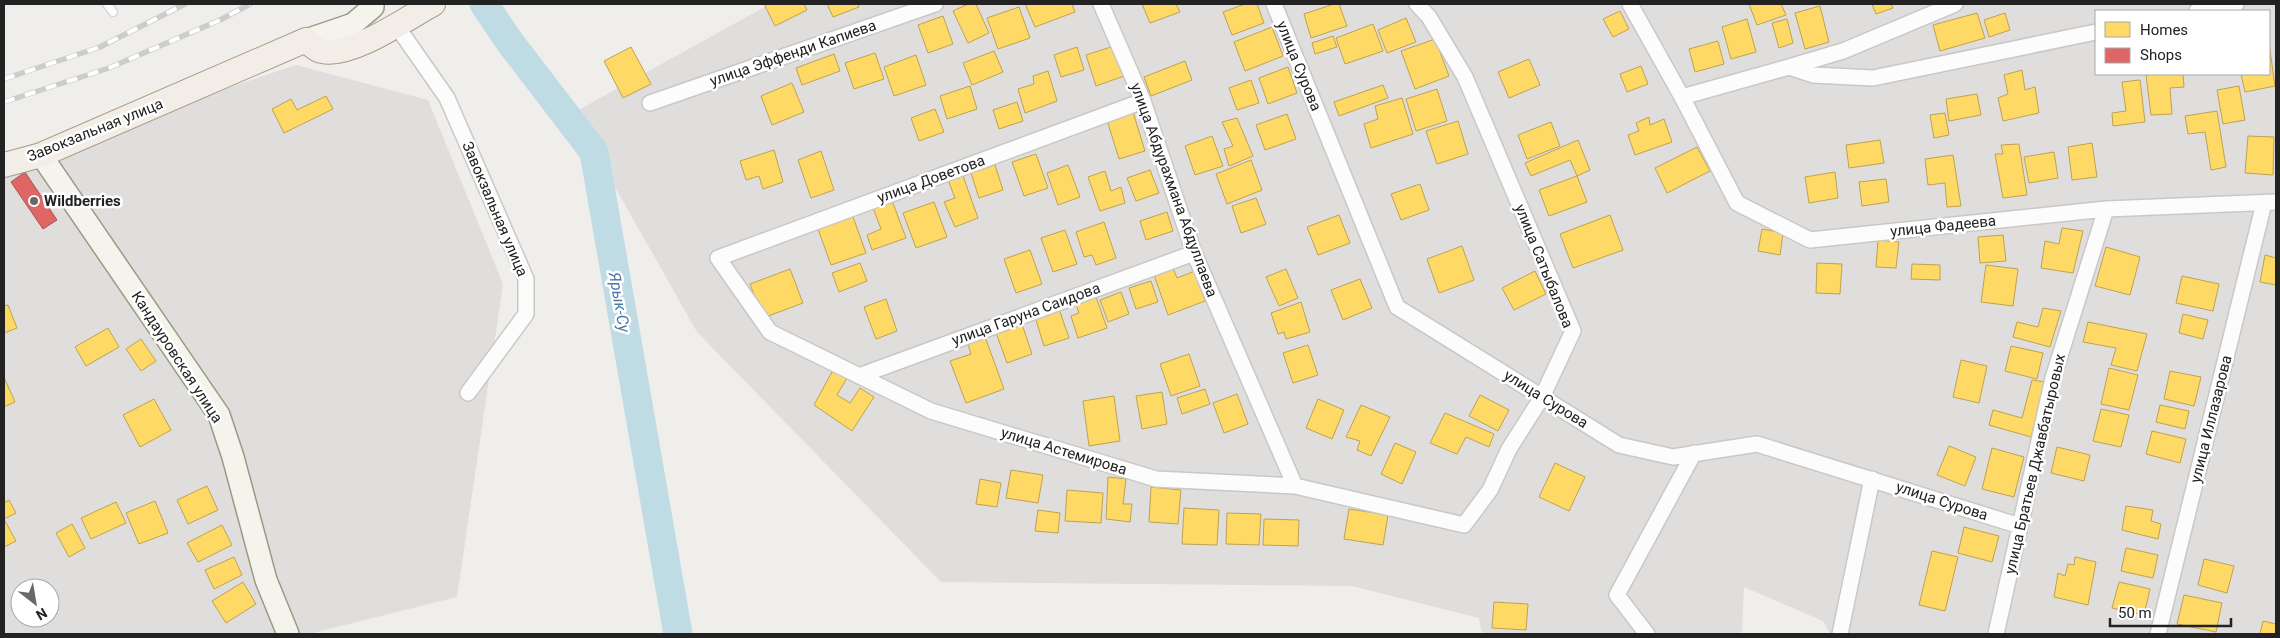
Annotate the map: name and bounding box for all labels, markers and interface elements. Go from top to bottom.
legend [2095,10,2270,75]
street label: улица Эффенди Капиева [708,16,878,90]
street label: улица Сурова [1273,18,1325,114]
text: Homes [2140,21,2188,39]
text: Shops [2140,46,2182,64]
street label: улица Абдурахмана Абдуллаева [1127,80,1221,300]
street label: Завокзальная улица [24,95,166,165]
street label: Завокзальная улица [458,139,532,279]
street label: улица Доветова [875,151,987,207]
place label: Wildberries [44,192,121,210]
marker: Wildberries [28,195,40,207]
street label: улица Сатыбалова [1511,201,1577,331]
street label: улица Фадеева [1889,211,1997,241]
water label: Ярык-Су [605,269,634,334]
street label: улица Гаруна Саидова [949,279,1103,349]
street label: Кандауровская улица [128,288,226,426]
street label: улица Братьев Джавбатыровых [2001,351,2069,576]
street label: улица Иллазарова [2186,353,2236,485]
street label: улица Сурова [1501,366,1591,432]
street label: улица Астемирова [999,423,1129,479]
street label: улица Сурова [1894,478,1990,524]
north arrow [10,578,60,628]
scale bar [2110,596,2231,628]
text: 50 m [2118,604,2152,622]
text: N [33,605,50,624]

